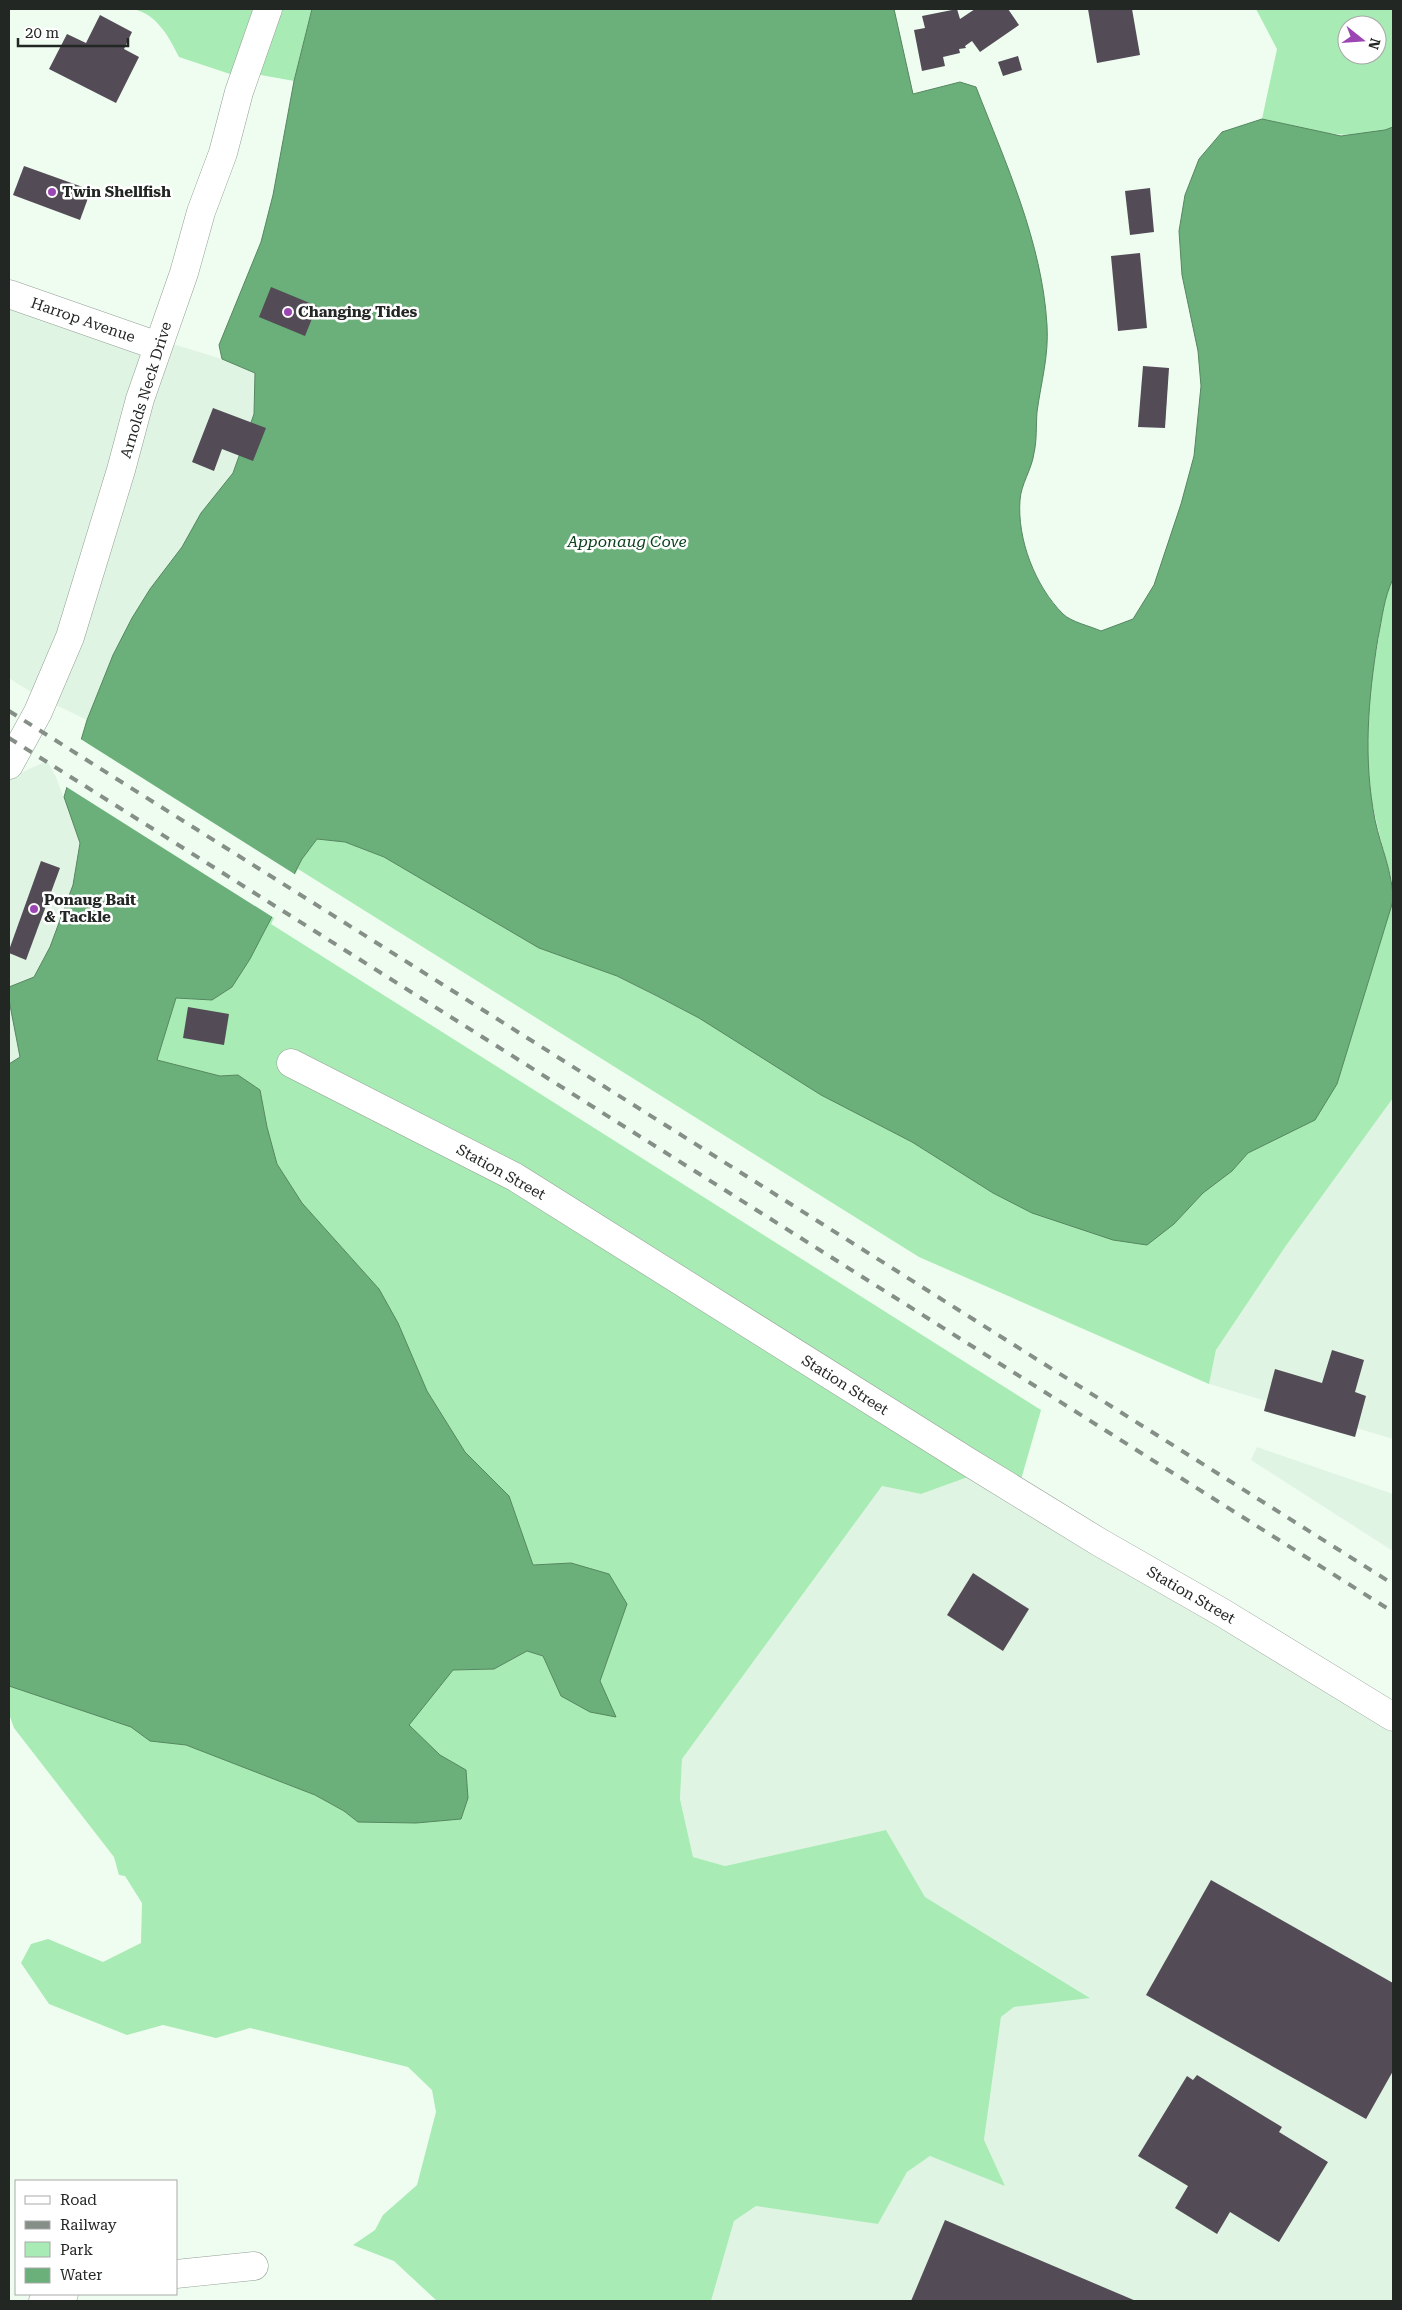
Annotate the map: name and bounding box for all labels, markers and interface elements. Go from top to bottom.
scale bar [18,15,128,47]
north arrow [1337,15,1387,65]
text: 20 m [25,24,60,42]
text: N [1365,36,1384,52]
place label: Twin Shellfish [62,183,171,201]
marker: Twin Shellfish [46,186,58,198]
street label: Harrop Avenue [28,294,138,346]
place label: Changing Tides [298,303,418,321]
marker: Changing Tides [282,306,294,318]
street label: Arnolds Neck Drive [117,320,175,460]
water label: Apponaug Cove [566,532,687,551]
place label: Ponaug Bait & Tackle [44,891,136,926]
marker: Ponaug Bait & Tackle [28,903,40,915]
street label: Station Street [453,1140,549,1204]
street label: Station Street [798,1351,892,1419]
street label: Station Street [1144,1562,1239,1628]
legend [15,2180,178,2295]
text: Road [60,2191,97,2209]
text: Railway [60,2216,117,2234]
text: Park [60,2241,94,2259]
text: Water [60,2266,102,2284]

